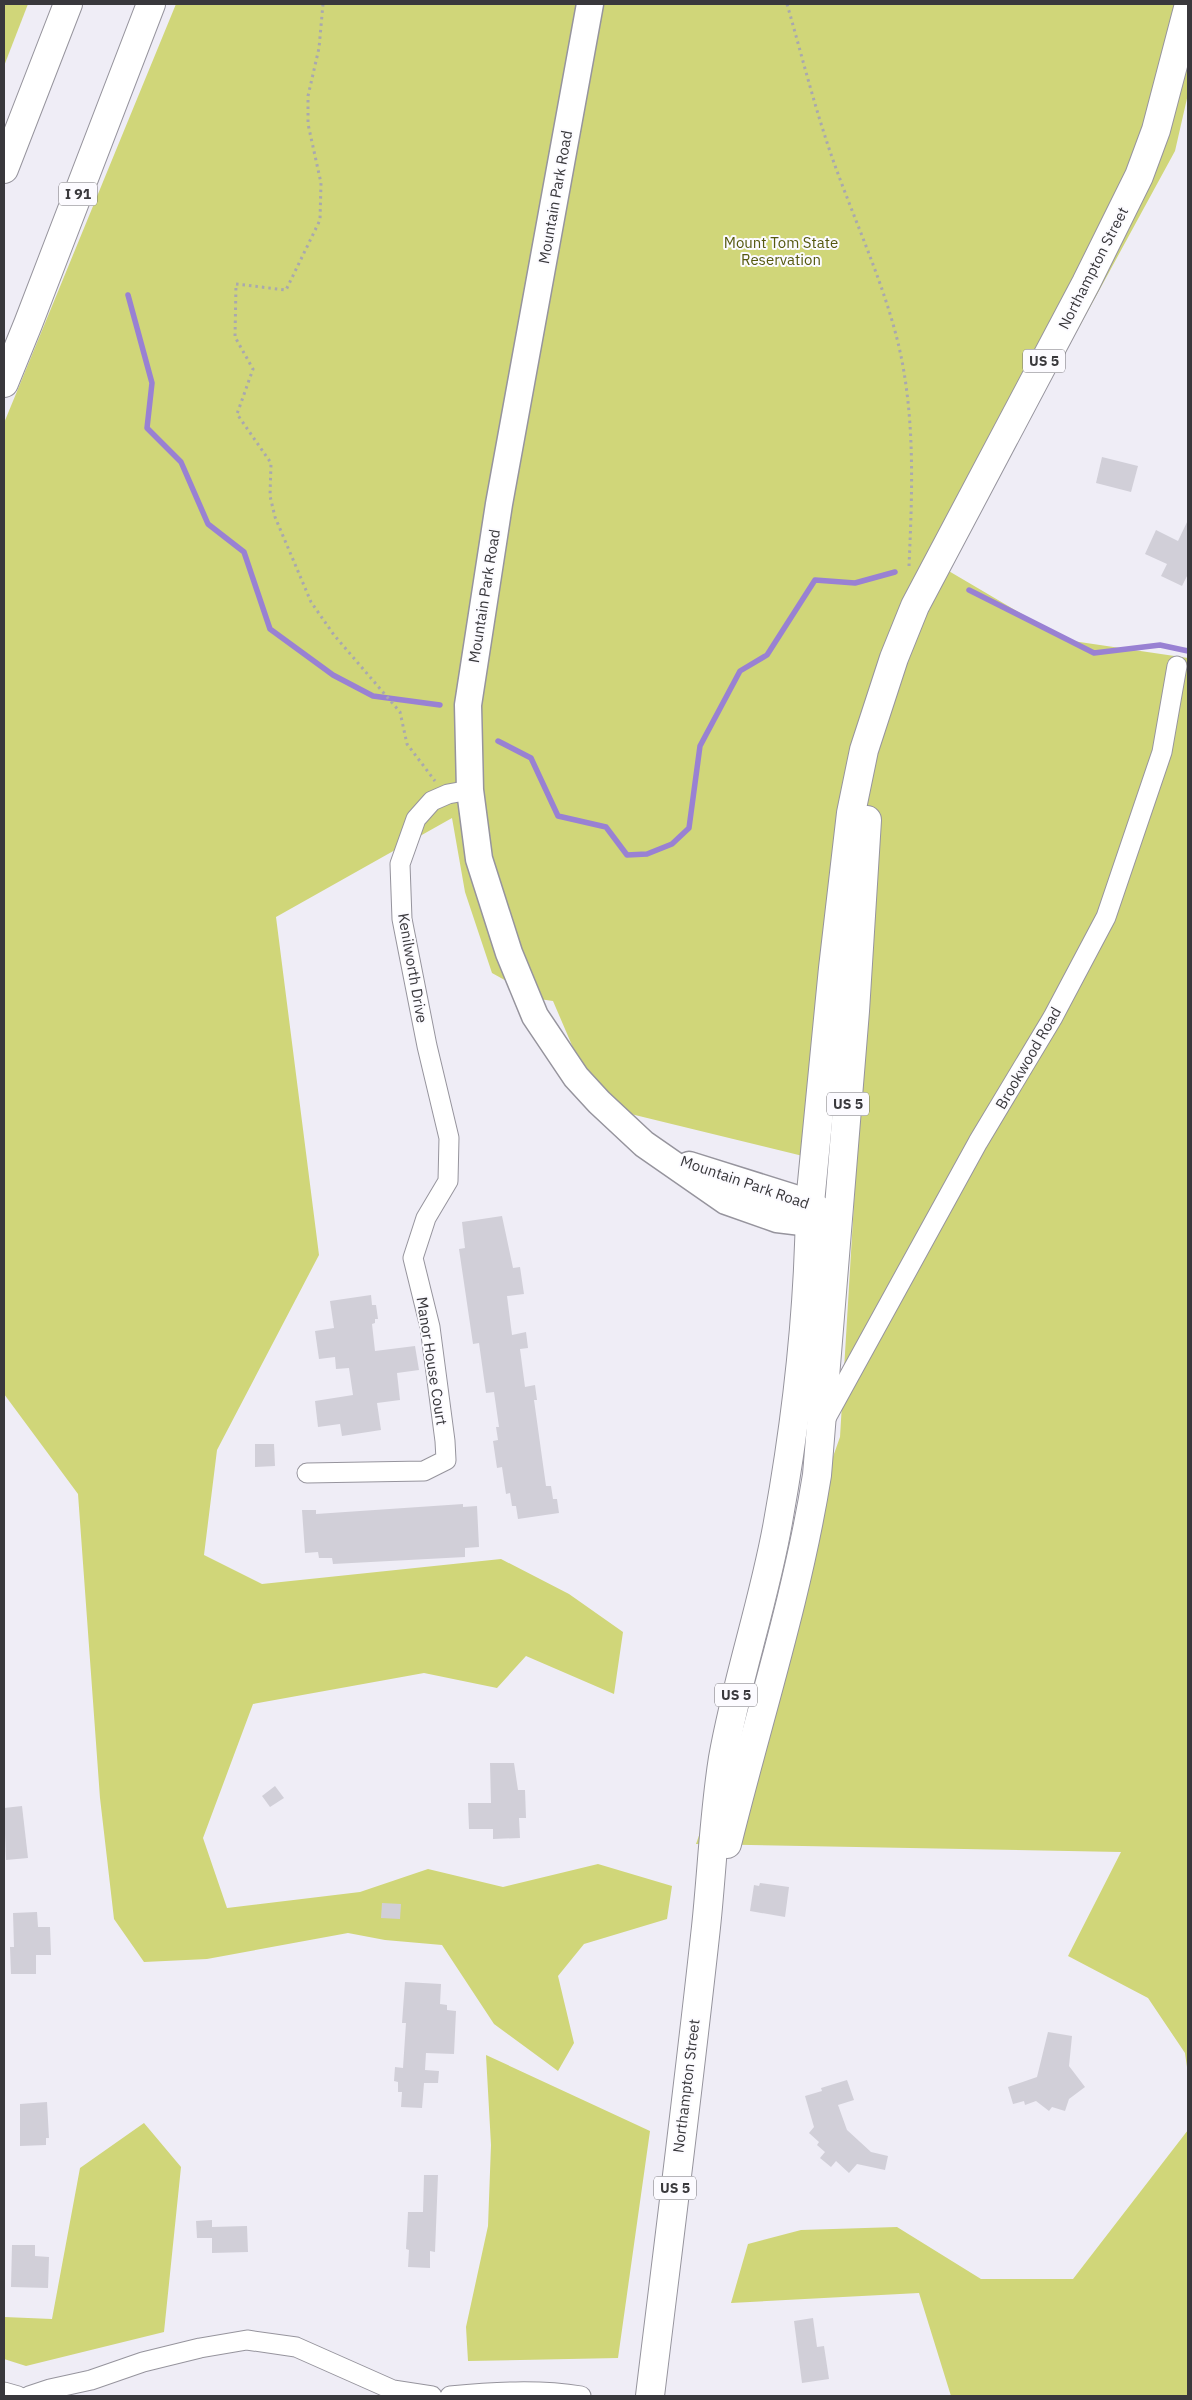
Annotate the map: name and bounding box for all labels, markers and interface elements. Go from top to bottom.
street label: Mountain Park Road [534,129,576,265]
road number: I 91 [59,182,97,205]
street label: Northampton Street [1054,204,1132,332]
park label: Mount Tom State Reservation [724,233,838,269]
road number: US 5 [1023,350,1065,372]
street label: Mountain Park Road [464,528,504,664]
street label: Kenilworth Drive [394,912,432,1024]
street label: Brookwood Road [991,1003,1065,1113]
road number: US 5 [827,1092,869,1116]
street label: Mountain Park Road [678,1151,812,1213]
street label: Manor House Court [412,1295,452,1427]
road number: US 5 [715,1684,757,1706]
street label: Northampton Street [668,2018,704,2154]
road number: US 5 [654,2176,696,2200]

